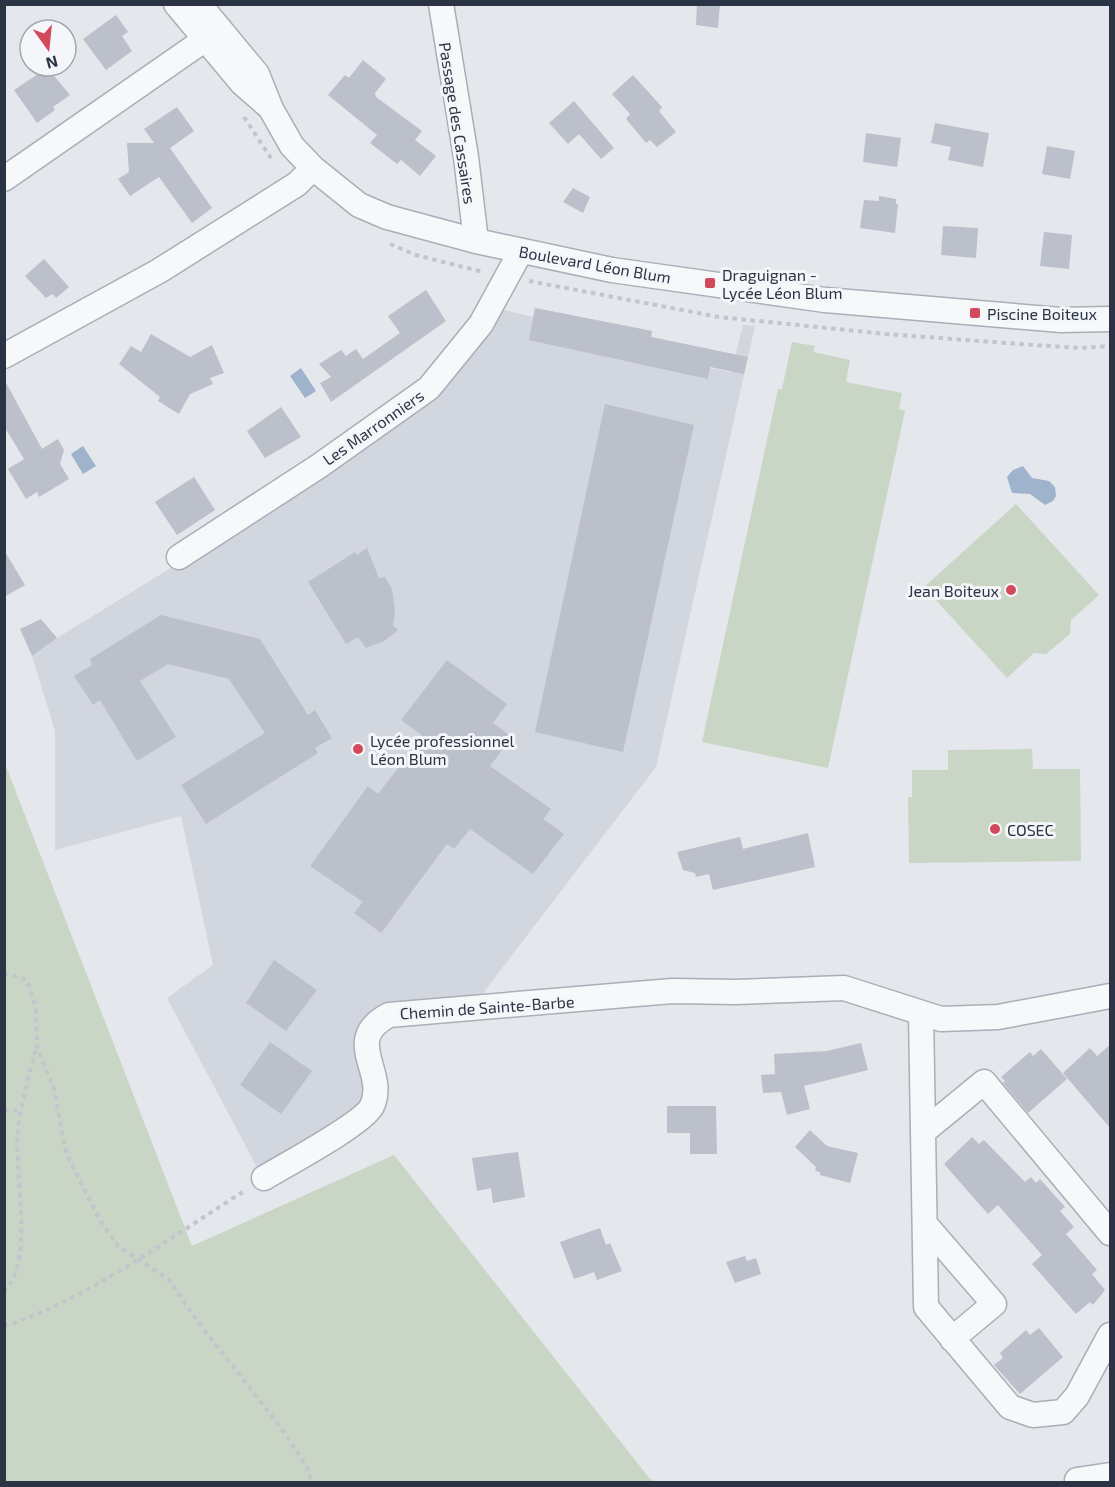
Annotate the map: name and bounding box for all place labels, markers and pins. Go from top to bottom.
place label: Draguignan - Lycée Léon Blum [722,265,842,302]
marker: Draguignan - Lycée Léon Blum [703,276,717,290]
place label: Piscine Boiteux [987,304,1098,323]
marker: Piscine Boiteux [968,306,982,320]
place label: Jean Boiteux [908,581,1000,600]
marker: Jean Boiteux [1004,583,1018,597]
place label: Lycée professionnel Léon Blum [370,731,515,768]
marker: Lycée professionnel Léon Blum [351,742,365,756]
place label: COSEC [1007,820,1054,839]
marker: COSEC [988,822,1002,836]

